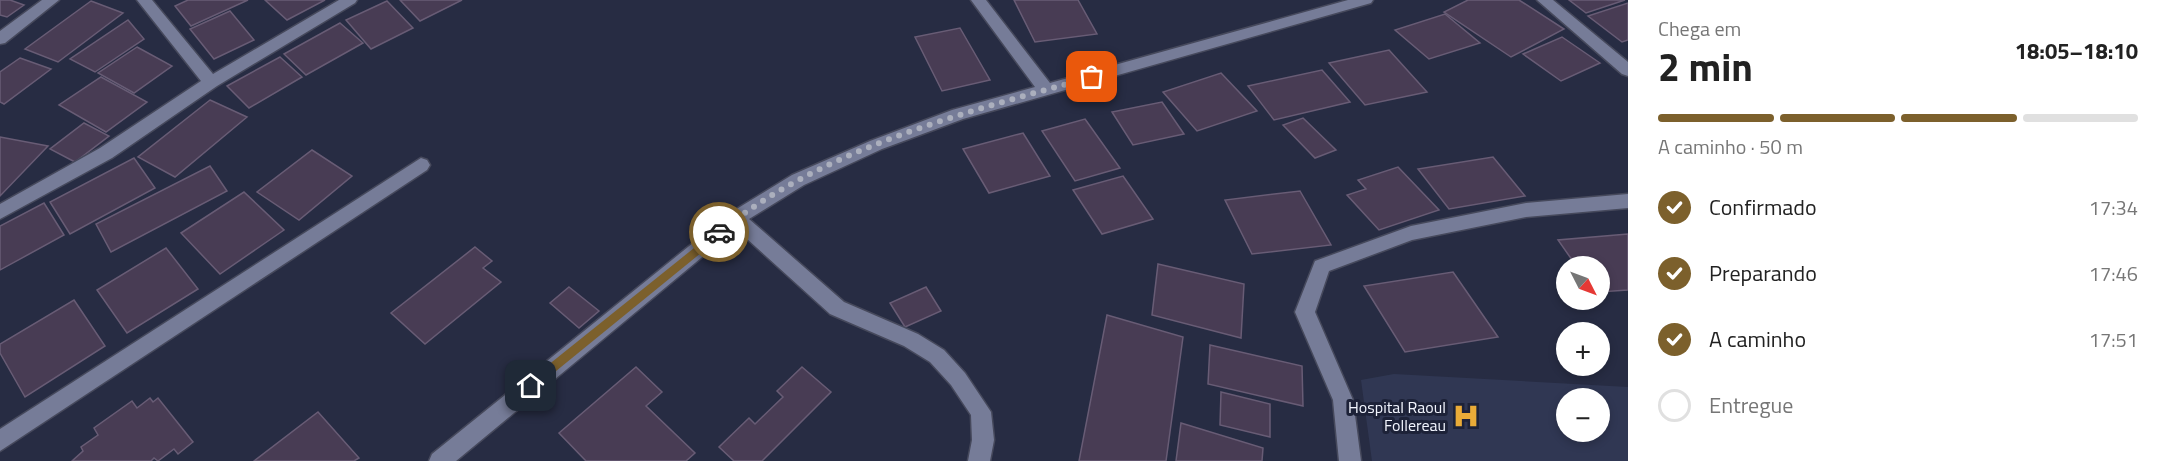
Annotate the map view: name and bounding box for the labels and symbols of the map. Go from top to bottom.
pin [1066,51,1117,102]
courier [689,202,749,262]
north arrow [1556,256,1610,310]
pin [505,360,556,411]
place label: Hospital Raoul Follereau [1348,395,1446,437]
hospital icon: Hospital Raoul Follereau [1451,401,1481,431]

